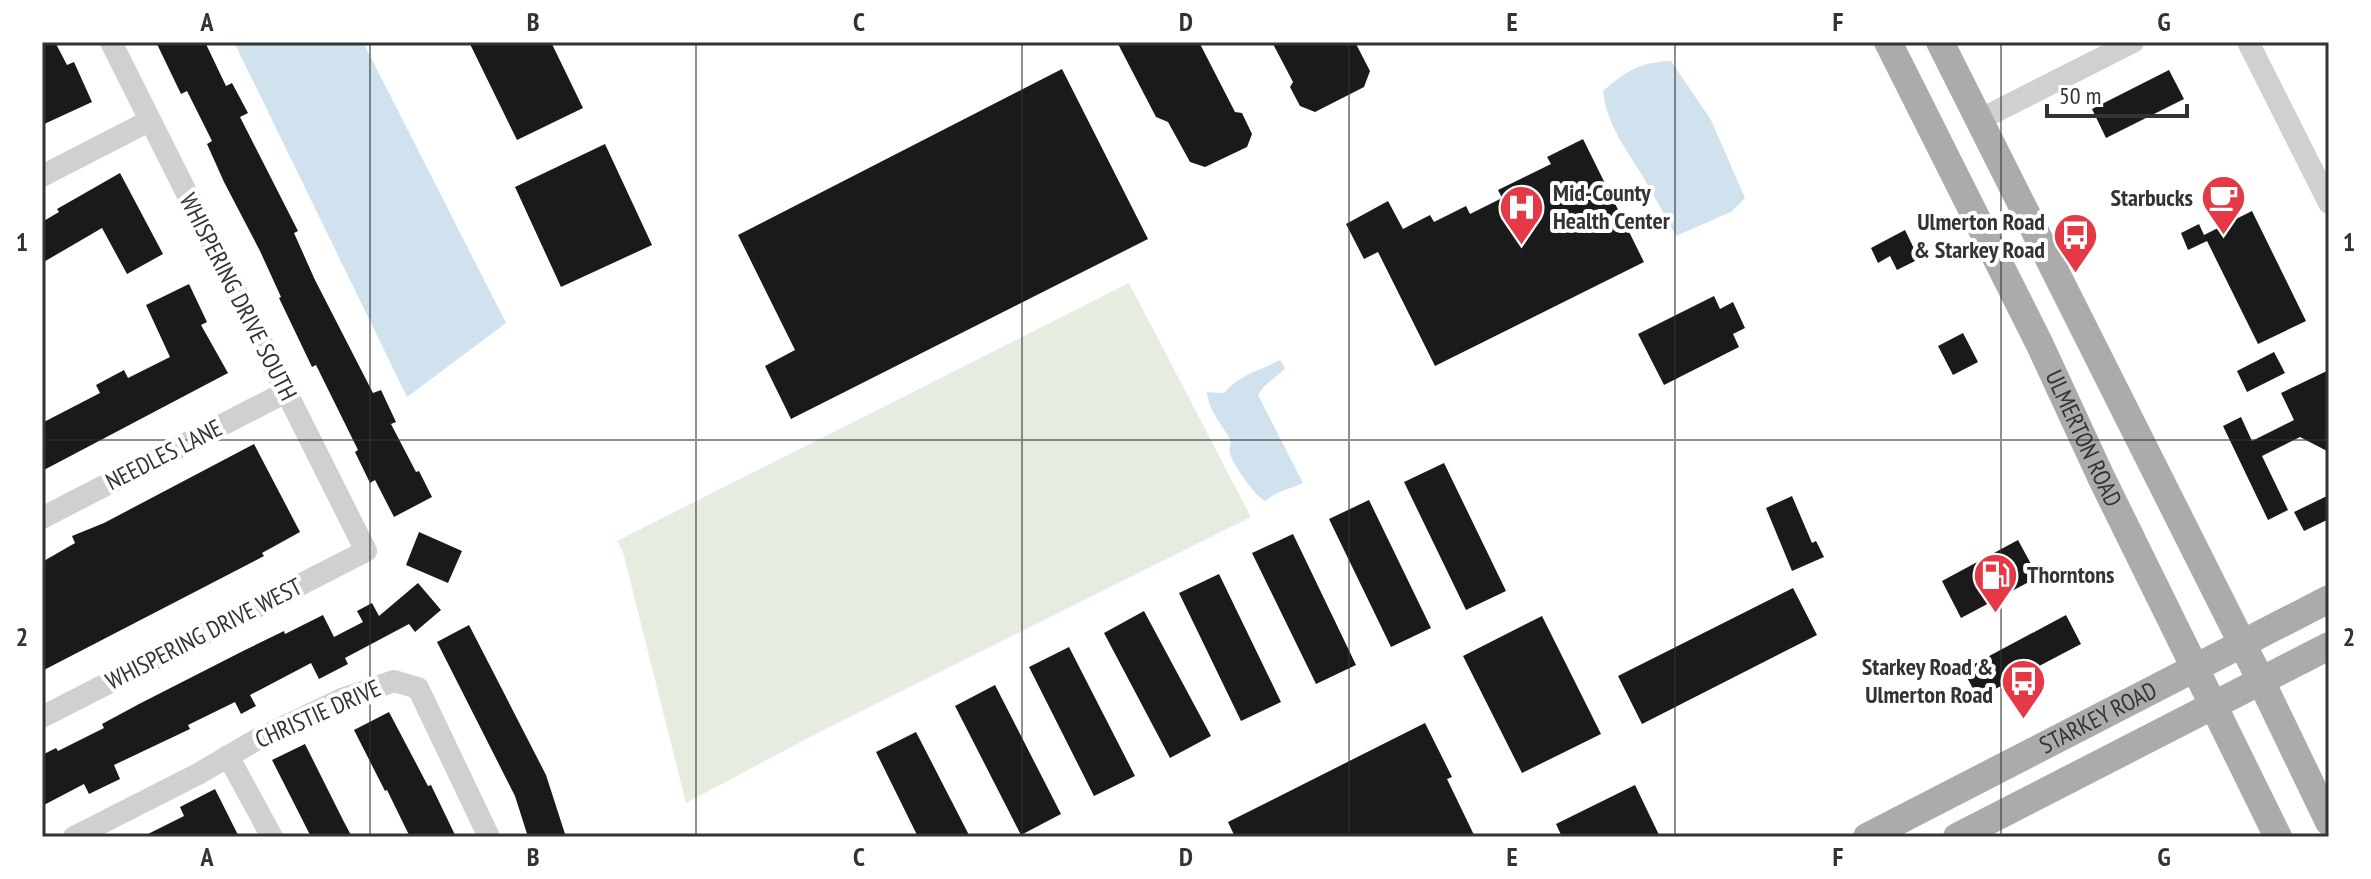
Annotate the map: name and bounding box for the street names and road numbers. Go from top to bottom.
street label: WHISPERING DRIVE SOUTH [173,188,304,406]
street label: ULMERTON ROAD [2039,365,2129,512]
street label: NEEDLES LANE [100,412,227,497]
street label: WHISPERING DRIVE WEST [100,571,307,696]
street label: CHRISTIE DRIVE [250,672,385,755]
street label: STARKEY ROAD [2034,674,2162,761]

